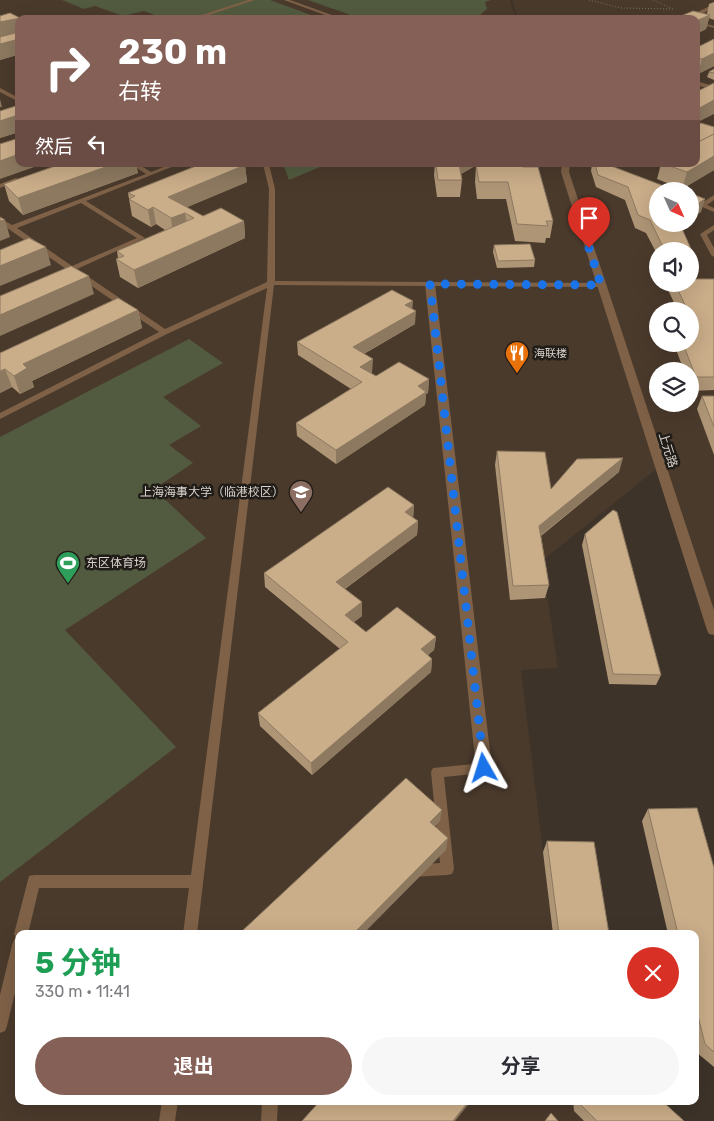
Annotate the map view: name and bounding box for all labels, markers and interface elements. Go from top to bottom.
text: 230 m [118,31,227,73]
icon: right [35,35,100,100]
text: 右转 [118,78,162,105]
icon: left [83,130,111,158]
text: 然后 [35,135,73,158]
north arrow [649,182,699,232]
map controls [649,182,699,412]
pin [568,197,610,248]
icon: arrive [575,204,603,232]
button: sound [649,242,699,292]
button: search [649,302,699,352]
restaurant icon: 海联楼 [504,340,530,374]
place label: 海联楼 [534,347,567,360]
button: layers [649,362,699,412]
street label: 上元路 [656,431,680,469]
school or university icon: 上海海事大学（临港校区） [288,479,314,513]
place label: 上海海事大学（临港校区） [140,485,284,499]
sports icon: 东区体育场 [55,550,81,584]
place label: 东区体育场 [86,556,146,570]
position arrow [457,741,509,793]
text: 5 分钟 [35,945,121,981]
button: close [627,947,679,999]
text: 330 m · 11:41 [35,982,130,1001]
button: 退出 [35,1037,352,1095]
button: 分享 [362,1037,679,1095]

